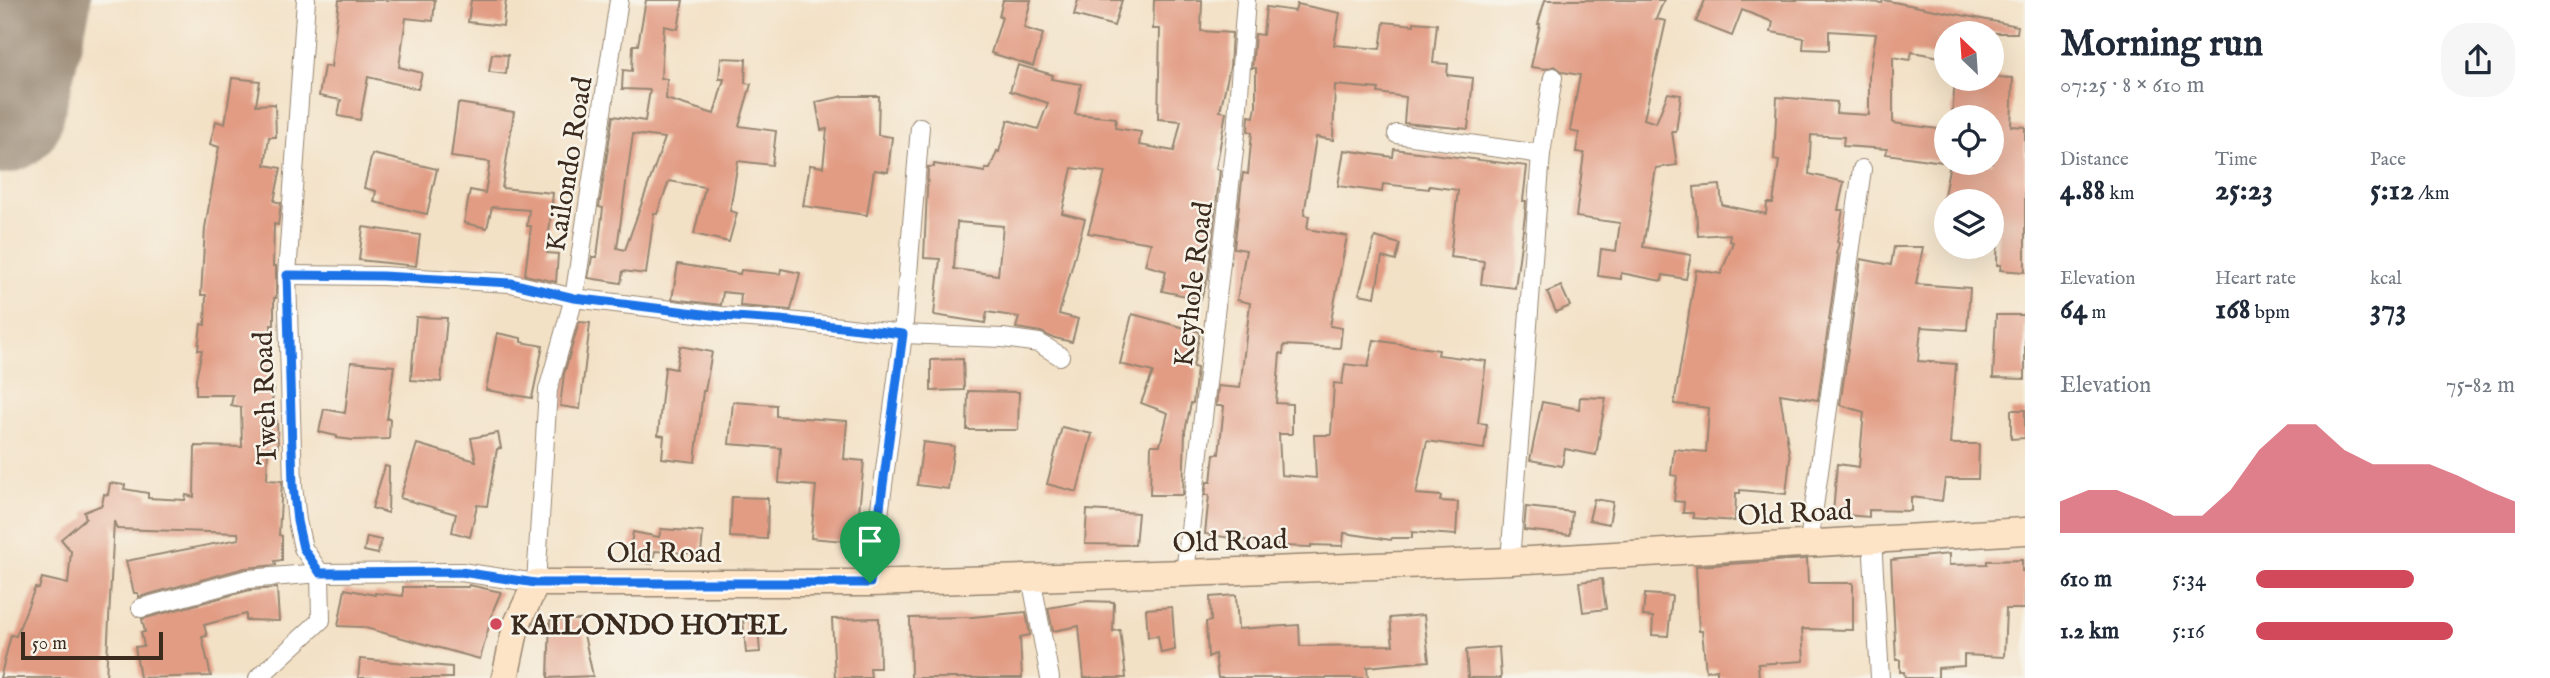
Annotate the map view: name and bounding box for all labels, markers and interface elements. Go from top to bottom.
north arrow [1934,21,2004,91]
map controls [1934,21,2004,259]
text: Morning run [2060,21,2263,69]
button: share [2441,23,2515,97]
text: 07:25 · 8 × 610 m [2060,71,2204,100]
street label: Kailondo Road [539,74,602,254]
button: locate [1934,105,2004,175]
text: Distance [2060,148,2129,172]
text: Time [2215,148,2257,172]
text: Pace [2370,148,2406,172]
text: 4.88 [2060,172,2105,210]
text: 25:23 [2215,172,2273,210]
text: 5:12 [2370,172,2414,210]
text: km [2105,182,2134,206]
text: /km [2414,182,2450,206]
button: layers [1934,189,2004,259]
street label: Keyhole Road [1167,200,1222,369]
text: Elevation [2060,267,2135,291]
text: Heart rate [2215,267,2296,291]
text: kcal [2370,267,2402,291]
text: 64 [2060,291,2087,329]
text: 168 [2215,291,2251,329]
text: 373 [2370,291,2406,329]
text: m [2087,301,2106,325]
text: bpm [2251,301,2290,325]
street label: Tweh Road [247,330,286,465]
text: Elevation [2060,371,2151,400]
text: 75–82 m [2446,371,2515,400]
street label: Old Road [1737,494,1854,535]
pin [840,511,900,583]
icon: arrive [851,522,889,560]
street label: Old Road [1172,523,1288,562]
street label: Old Road [606,537,722,572]
text: 610 m [2060,565,2112,594]
text: 5:34 [2172,565,2206,594]
place label: KAILONDO HOTEL [510,609,788,644]
marker: KAILONDO HOTEL [488,616,504,632]
text: 1.2 km [2060,617,2119,646]
text: 5:16 [2172,617,2205,646]
scale bar [21,629,163,661]
text: 50 m [32,632,67,656]

